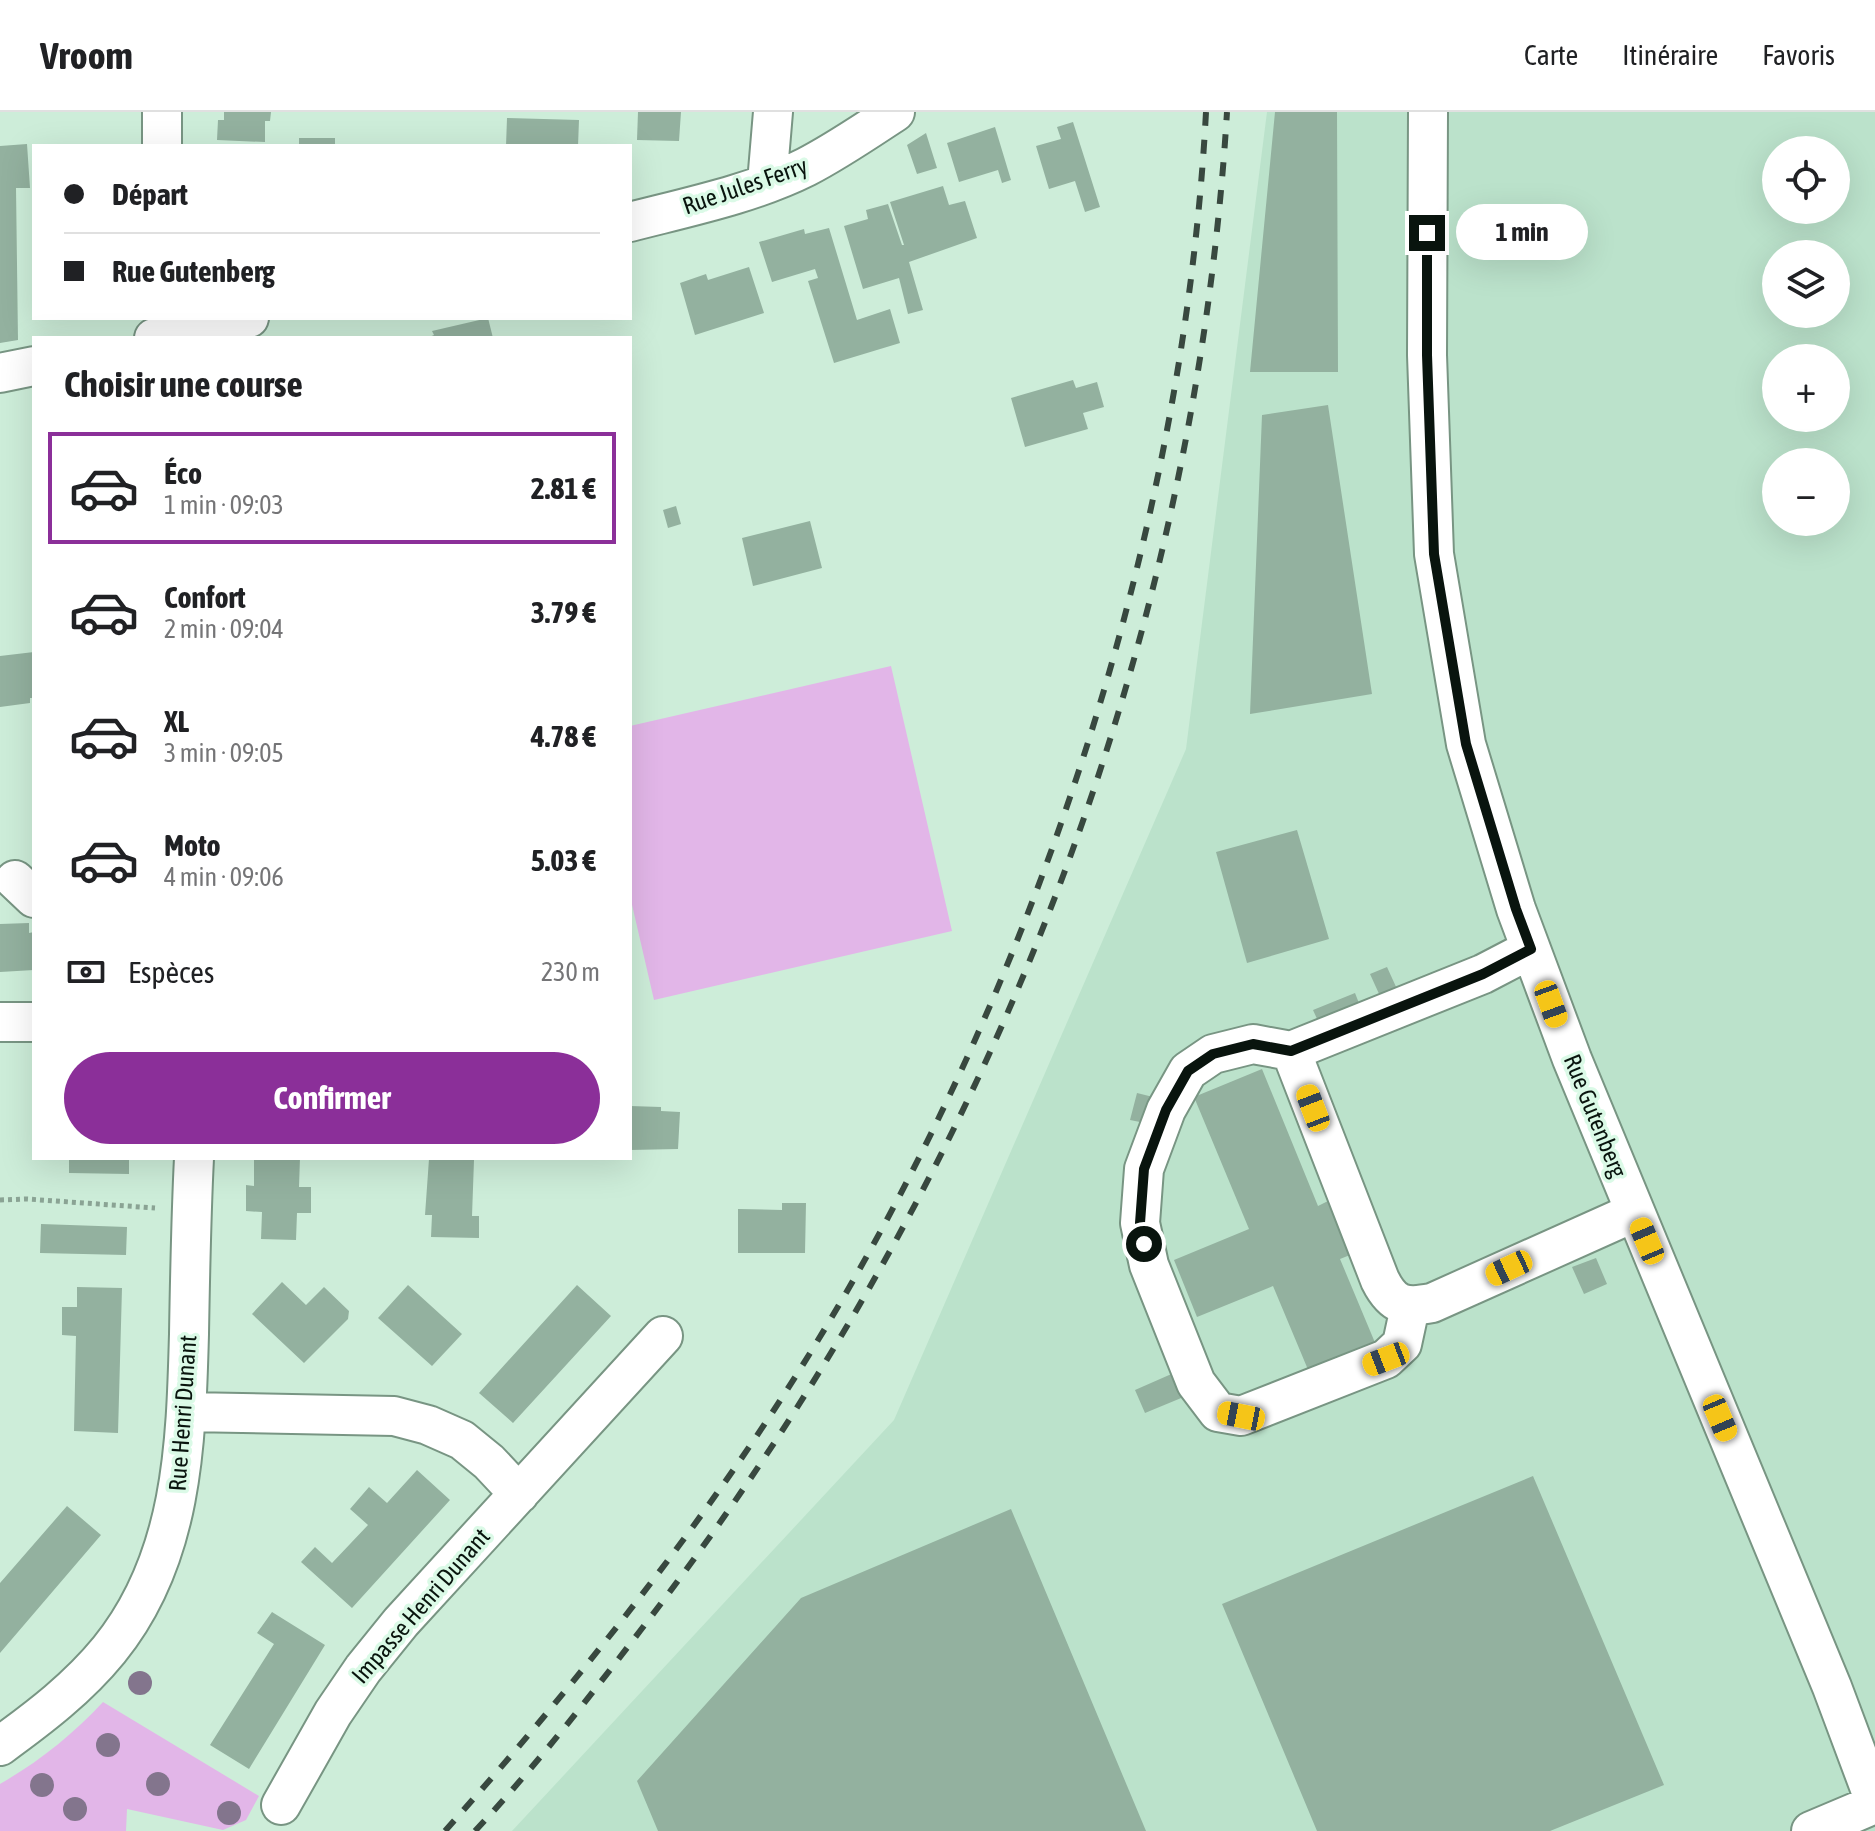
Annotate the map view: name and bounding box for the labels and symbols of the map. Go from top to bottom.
street label: Rue Jules Ferry [679,152,811,219]
callout: 1 min [1455,205,1587,261]
route end [1409,215,1445,251]
car [1532,977,1570,1031]
street label: Rue Gutenberg [1559,1050,1633,1182]
car [1293,1081,1333,1135]
car [1627,1214,1667,1268]
route start [1126,1226,1162,1262]
car [1482,1247,1536,1289]
street label: Rue Henri Dunant [164,1334,201,1492]
car [1359,1339,1413,1379]
car [1700,1391,1740,1445]
car [1215,1400,1267,1432]
street label: Impasse Henri Dunant [346,1523,495,1688]

